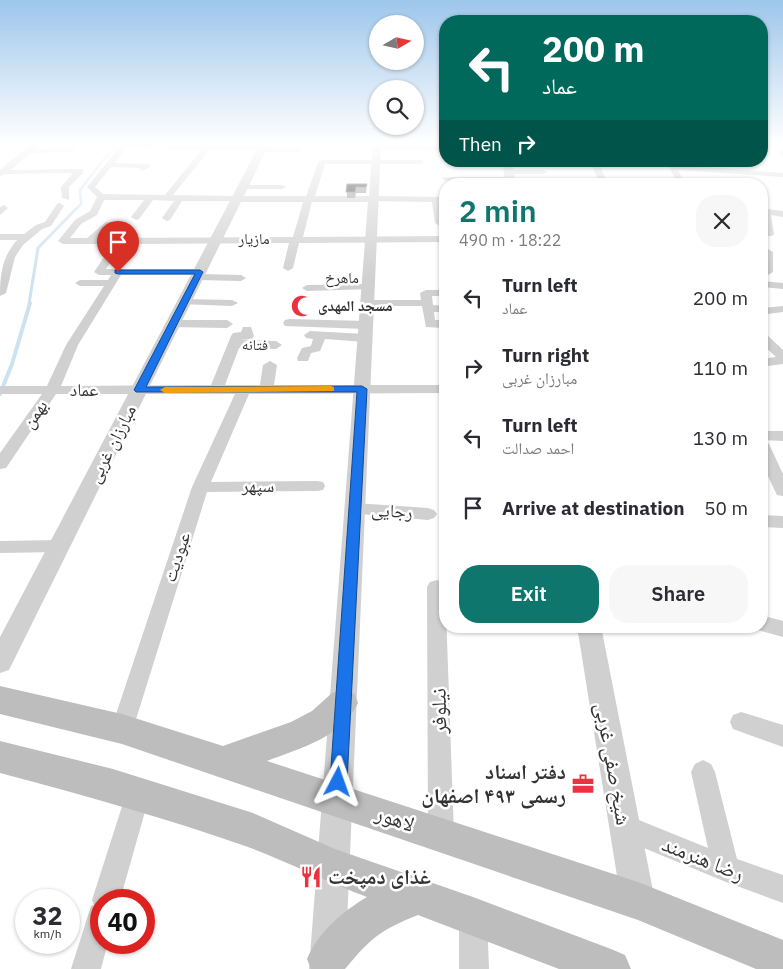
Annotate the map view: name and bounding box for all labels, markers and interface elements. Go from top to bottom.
north arrow [369,15,424,70]
map controls [369,15,424,135]
text: 200 m [542,26,645,72]
icon: left [459,35,524,100]
text: عماد [542,71,577,100]
button: search [369,80,424,135]
icon: right [512,130,540,158]
text: Then [459,132,502,156]
text: 2 min [459,191,537,230]
button: close [696,195,748,247]
pin [97,221,139,272]
icon: arrive [104,228,132,256]
street label: مازیار [237,229,270,248]
text: 490 m · 18:22 [459,230,561,250]
street label: ماهرخ [325,268,359,288]
text: Turn left [502,273,578,297]
icon: left [459,284,487,312]
text: 200 m [693,286,748,310]
mosque icon: مسجد المهدی [289,293,315,319]
place label: مسجد المهدی [318,296,393,315]
text: عماد [502,298,527,318]
street label: فتانه [242,335,268,354]
text: Turn right [502,343,589,367]
icon: right [459,354,487,382]
text: 110 m [693,356,748,380]
text: مبارزان غربی [502,368,577,388]
street label: عماد [70,378,98,401]
street label: بهمن [17,395,53,433]
street label: مبارزان غربی [82,401,141,487]
text: Turn left [502,413,578,437]
icon: left [459,424,487,452]
text: 130 m [693,426,748,450]
text: احمد صدالت [502,438,574,458]
street label: سپهر [241,474,274,497]
icon: arrive [459,494,487,522]
text: Arrive at destination [502,496,685,520]
text: 50 m [704,496,748,520]
street label: رجایی [371,498,414,523]
street label: عبودیت [158,529,195,585]
button: Exit [459,565,599,623]
button: Share [609,565,748,623]
street label: نیلوفر [424,688,452,735]
street label: شیخ صفی غربی [589,701,639,827]
position arrow [311,755,363,807]
place label: دفتر اسناد رسمی ۴۹۳ اصفهان [421,757,566,809]
office icon: دفتر اسناد رسمی ۴۹۳ اصفهان [570,771,596,797]
street label: لاهور [371,798,419,838]
street label: رضا هنرمند [658,829,748,887]
place label: غذای دمپخت [328,862,431,890]
restaurant icon: غذای دمپخت [298,864,324,890]
speed limit sign: 40 [90,889,155,954]
text: 32 [32,899,63,932]
text: km/h [33,926,62,941]

